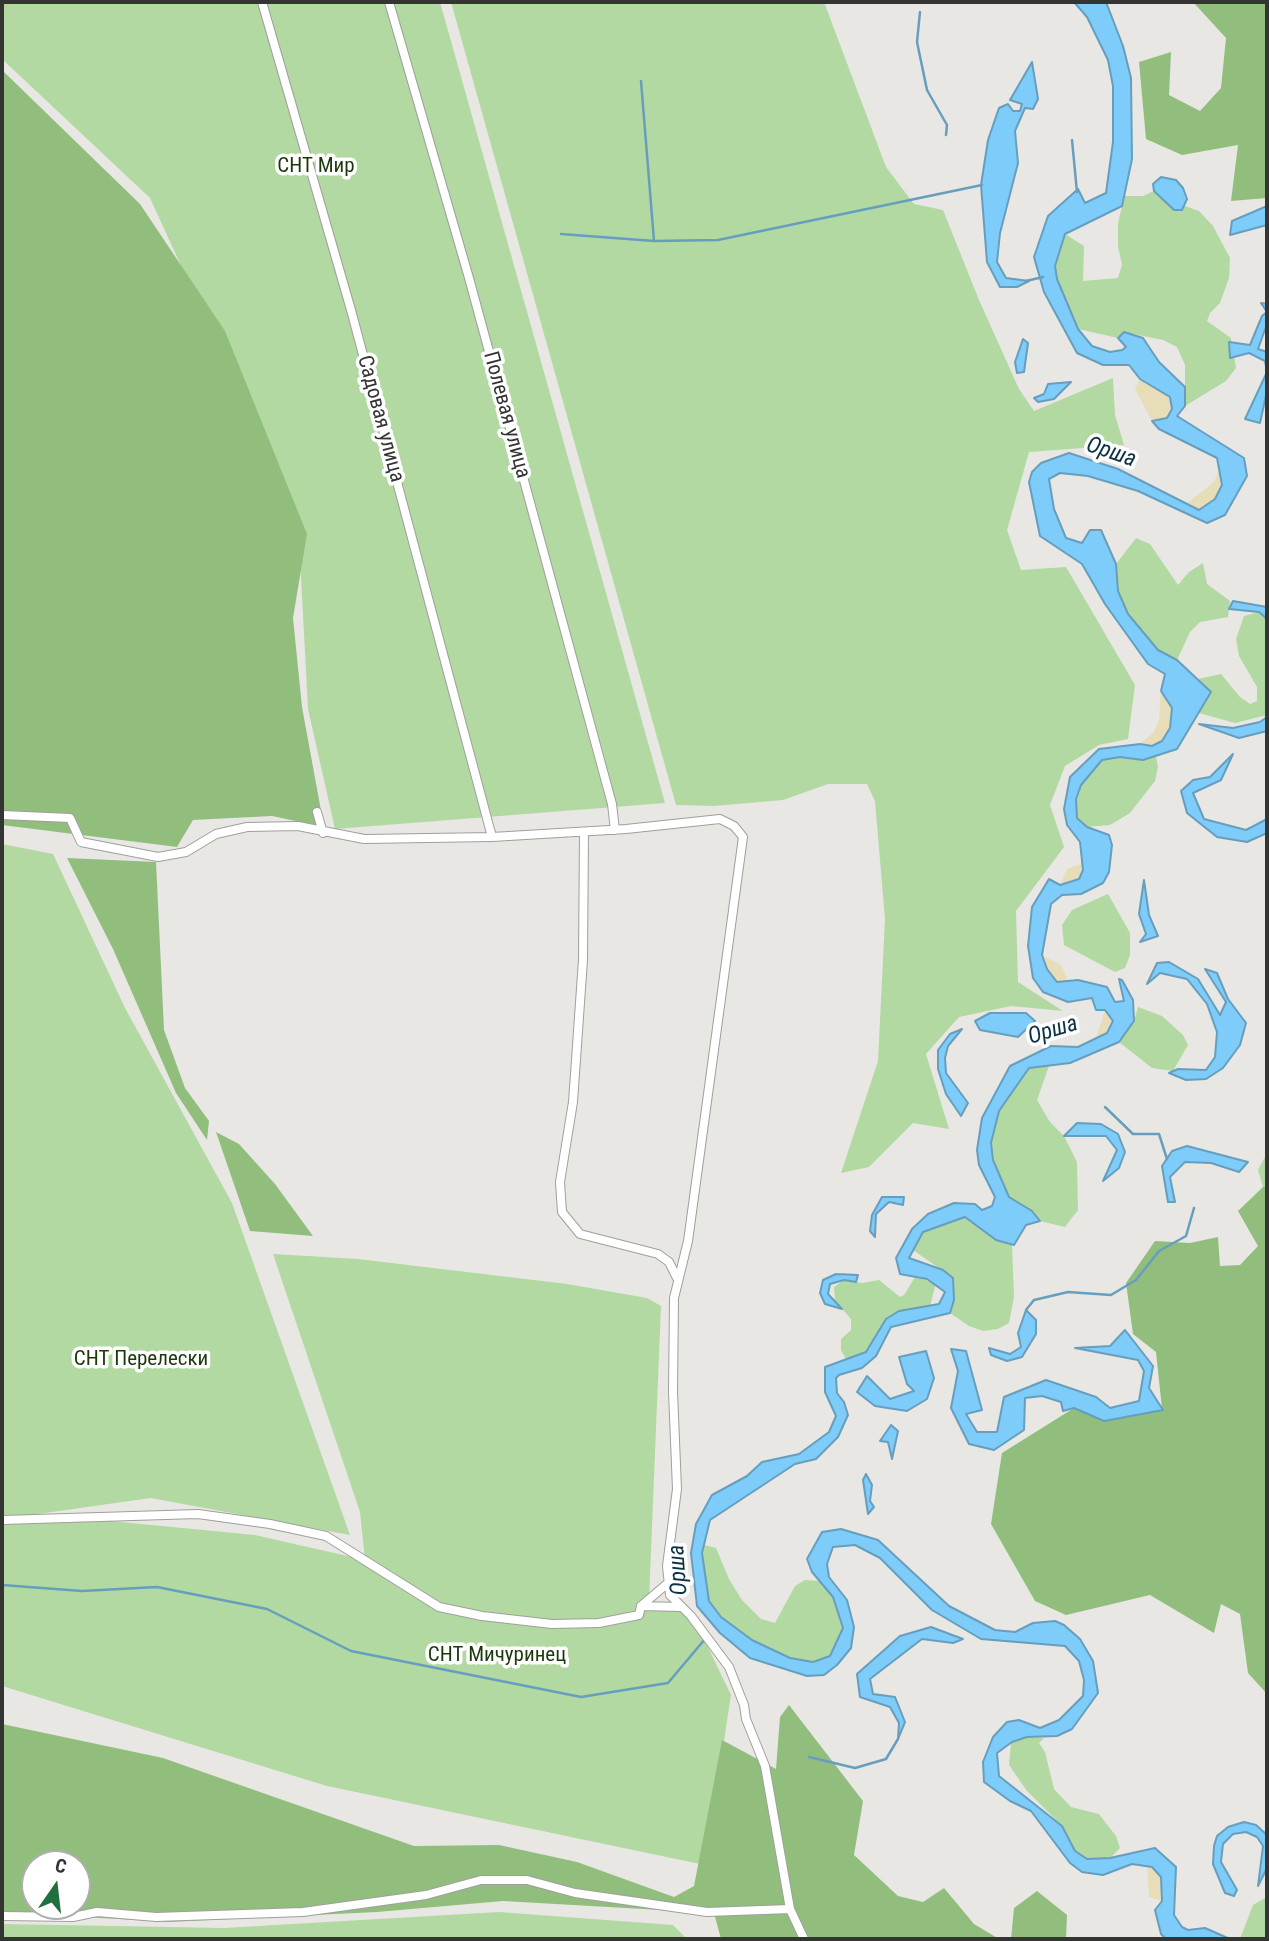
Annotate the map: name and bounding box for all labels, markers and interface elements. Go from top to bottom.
park label: СНТ Мир [277,154,355,180]
street label: Полевая улица [477,349,535,481]
street label: Садовая улица [351,353,409,485]
water label: Орша [1082,432,1140,474]
water label: Орша [1025,1010,1081,1052]
park label: СНТ Перелески [74,1347,208,1373]
water label: Орша [663,1544,695,1596]
park label: СНТ Мичуринец [428,1643,566,1669]
north arrow [21,1850,91,1920]
text: С [53,1854,69,1879]

